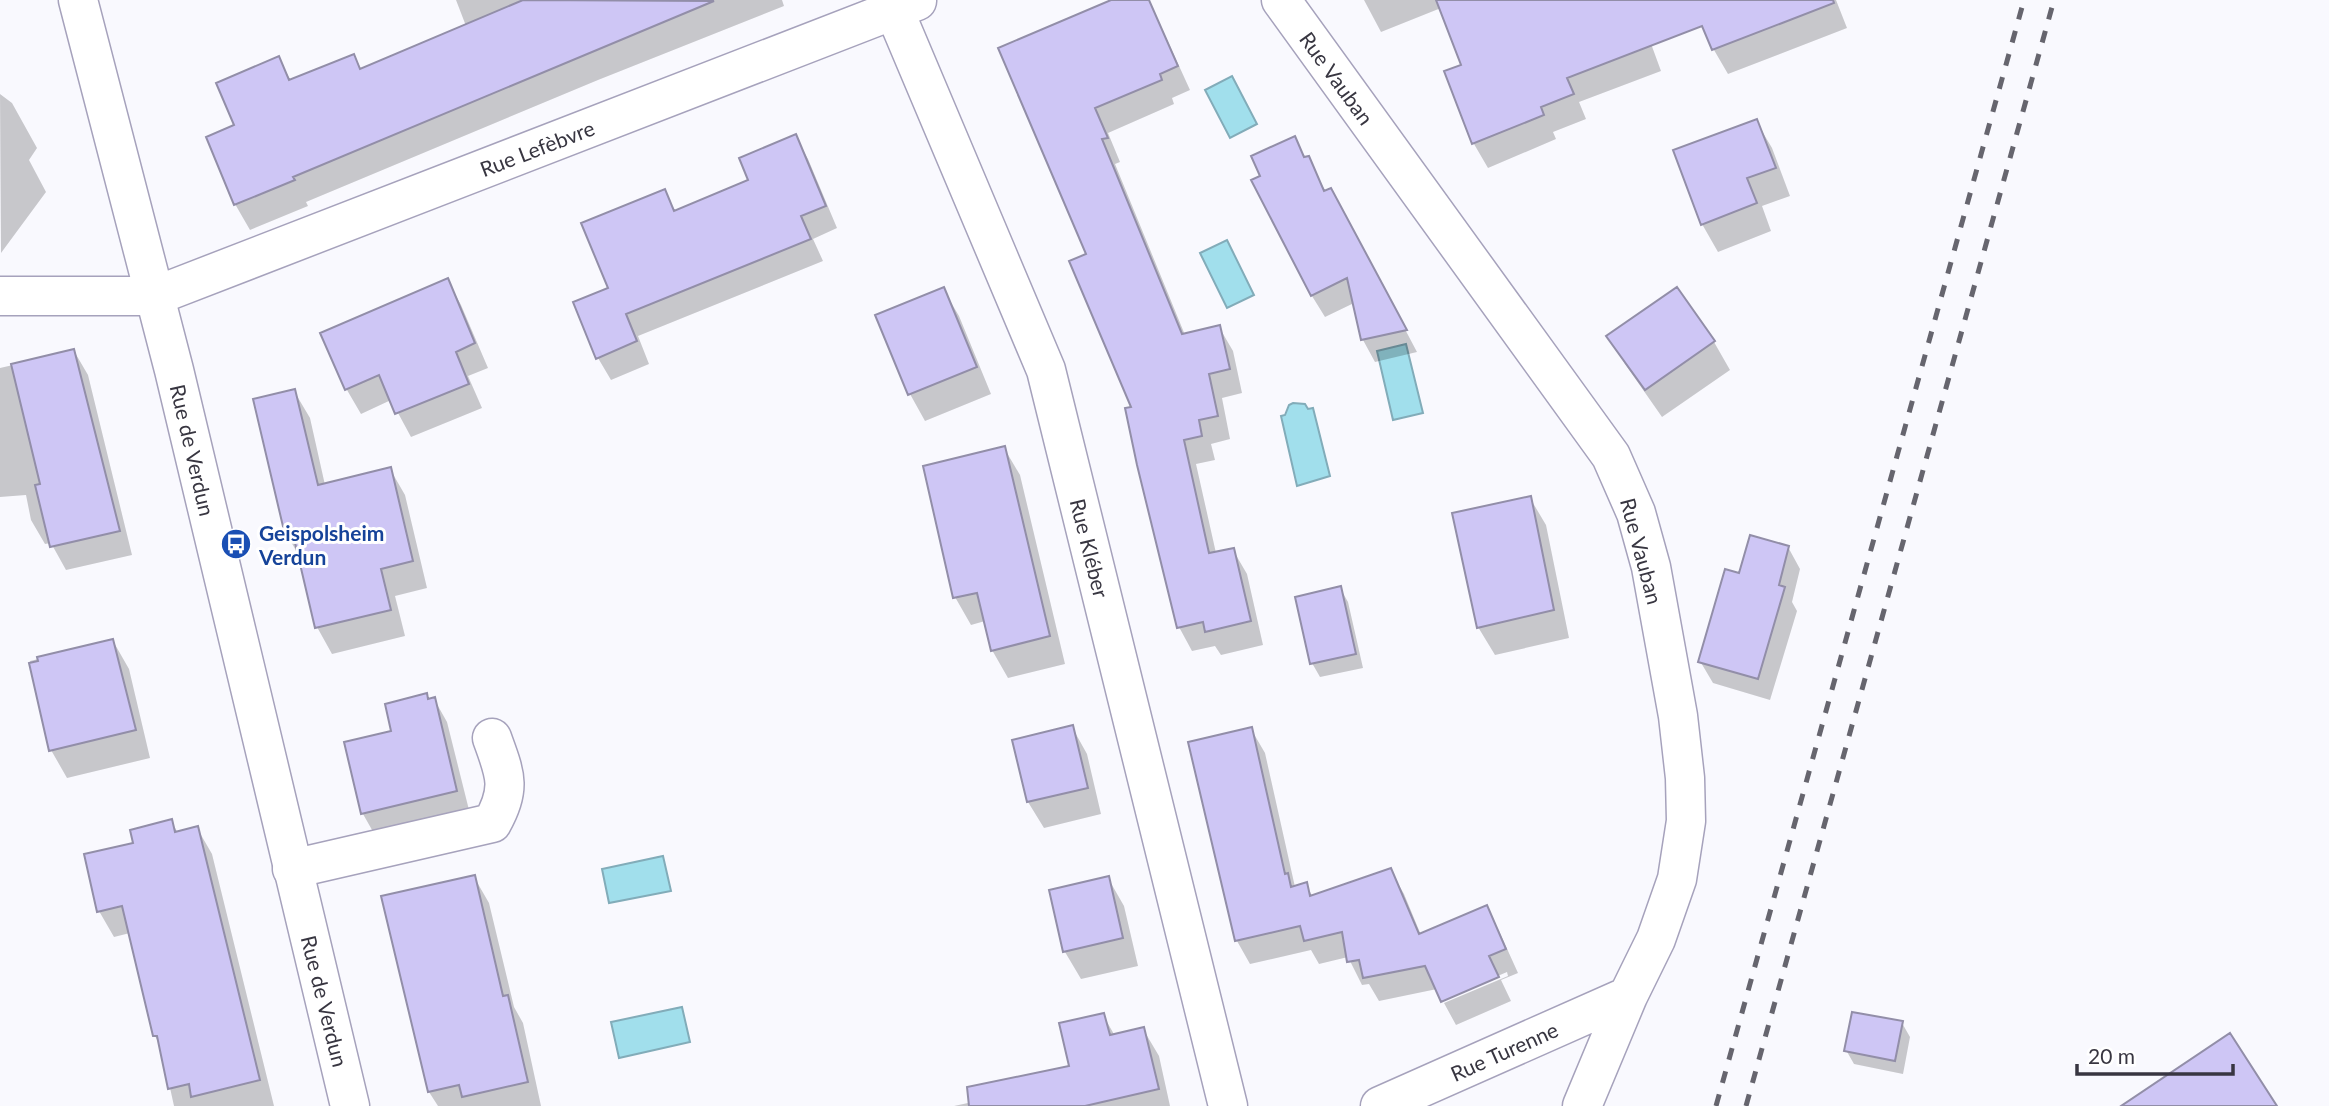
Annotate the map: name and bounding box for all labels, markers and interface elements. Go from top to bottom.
street label: Rue Vauban [1295,27,1379,129]
street label: Rue Lefèbvre [476,115,598,181]
street label: Rue de Verdun [166,382,220,518]
street label: Rue Vauban [1616,495,1668,607]
street label: Rue Kléber [1066,496,1114,601]
place label: Geispolsheim Verdun [258,520,384,569]
bus stop icon: Geispolsheim Verdun [219,527,253,561]
street label: Rue de Verdun [297,933,353,1069]
street label: Rue Turenne [1446,1016,1562,1086]
scale bar [2077,1032,2233,1076]
text: 20 m [2088,1043,2135,1068]

